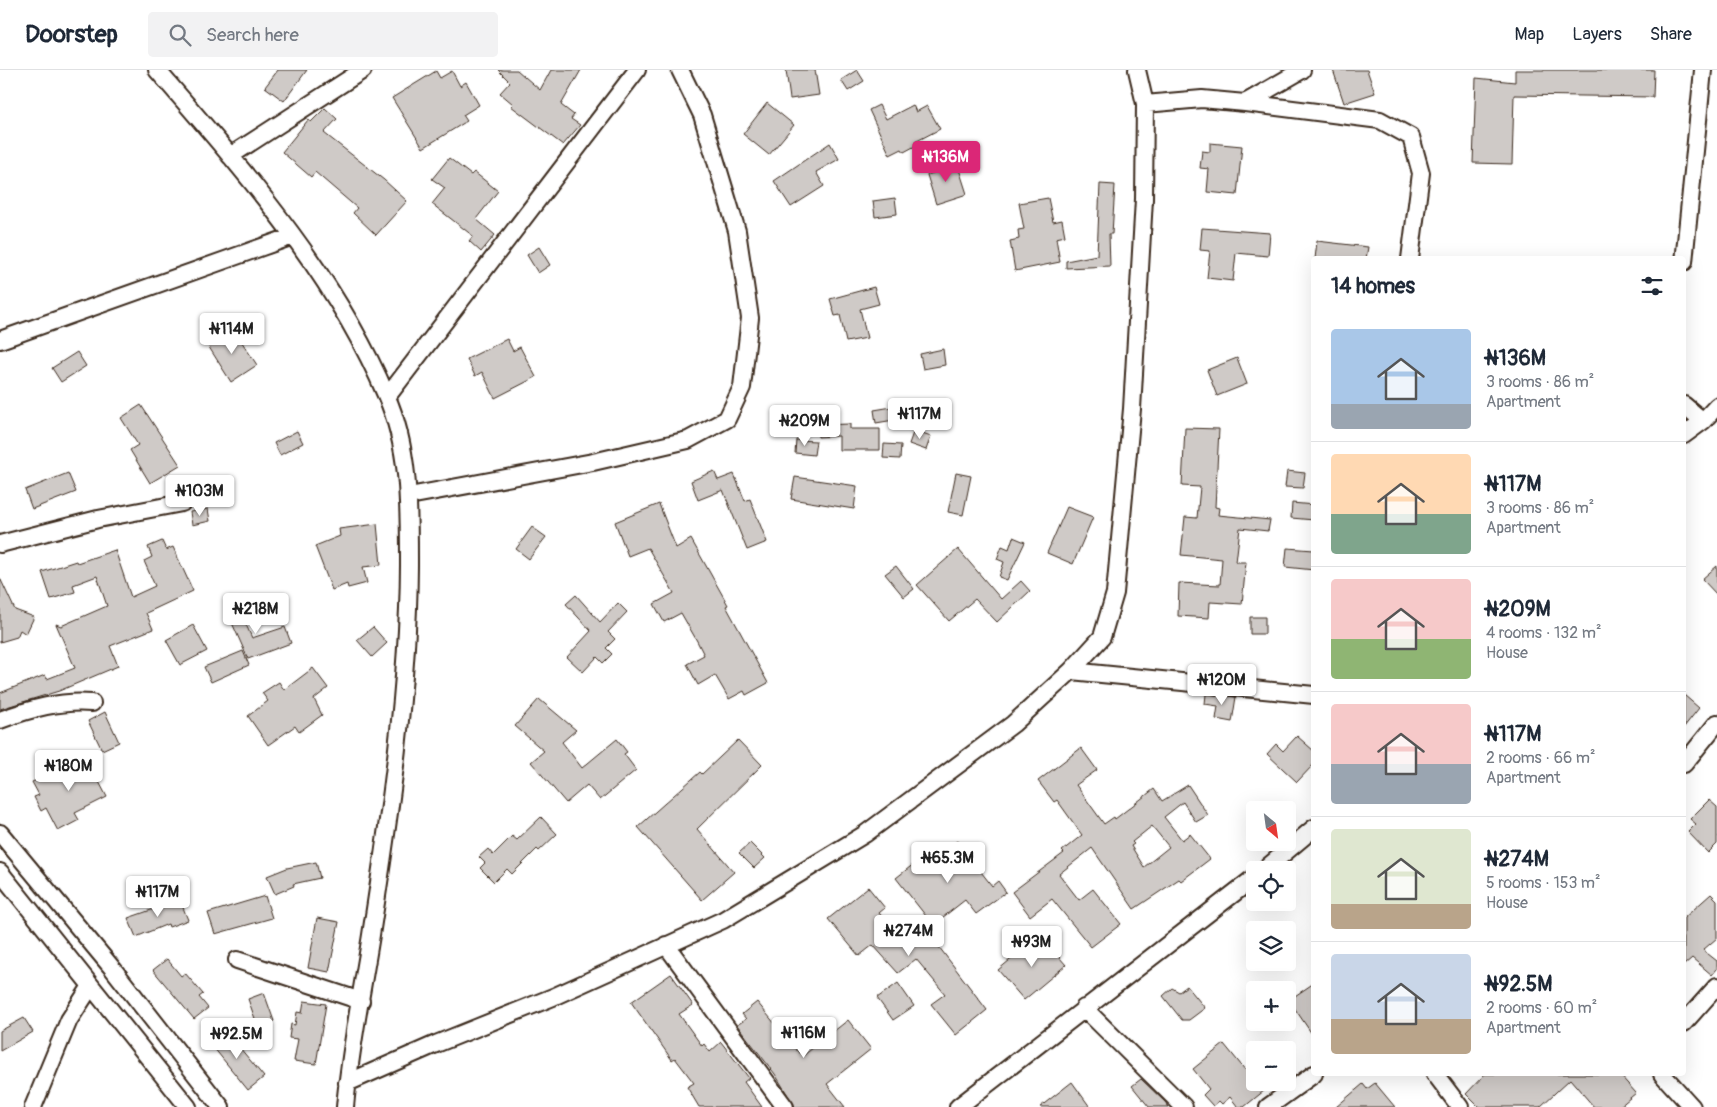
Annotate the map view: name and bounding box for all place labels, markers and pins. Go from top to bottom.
pin: ₦136M [911,140,981,183]
pin: ₦114M [197,312,267,355]
pin: ₦117M [885,398,955,440]
pin: ₦209M [770,404,840,447]
pin: ₦103M [165,474,235,517]
pin: ₦218M [221,592,291,635]
pin: ₦120M [1187,664,1257,706]
pin: ₦180M [34,750,104,792]
pin: ₦65.3M [907,842,989,884]
pin: ₦117M [123,876,193,918]
pin: ₦274M [874,914,944,957]
pin: ₦93M [1002,926,1062,968]
pin: ₦116M [769,1016,839,1059]
pin: ₦92.5M [196,1018,278,1060]

